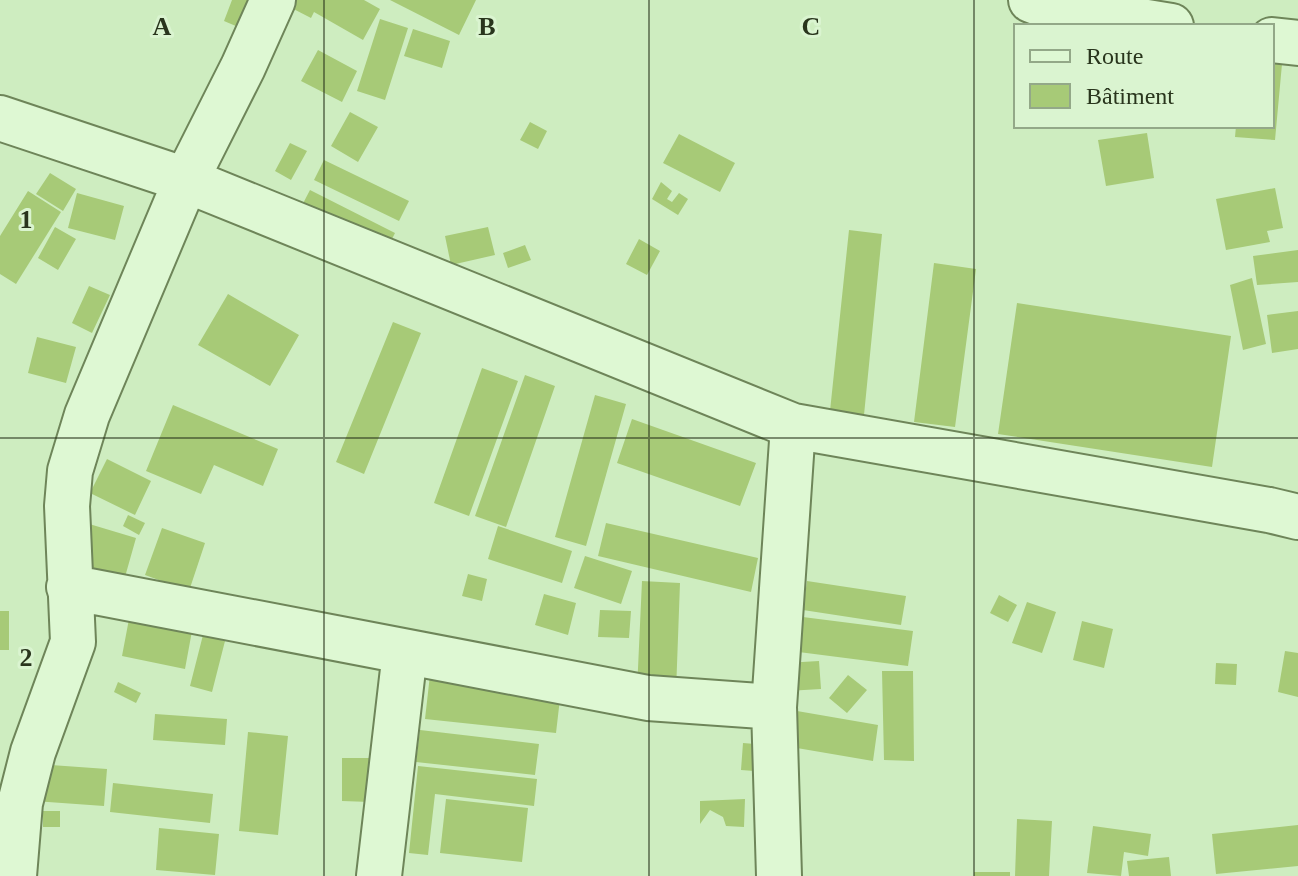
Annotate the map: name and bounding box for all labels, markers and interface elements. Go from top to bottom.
text: A [153,12,172,41]
text: B [478,12,496,41]
text: C [802,12,820,41]
legend [1014,24,1274,128]
text: Route [1086,43,1143,69]
text: Bâtiment [1086,83,1174,109]
text: 1 [20,205,33,234]
text: 2 [20,643,33,672]

